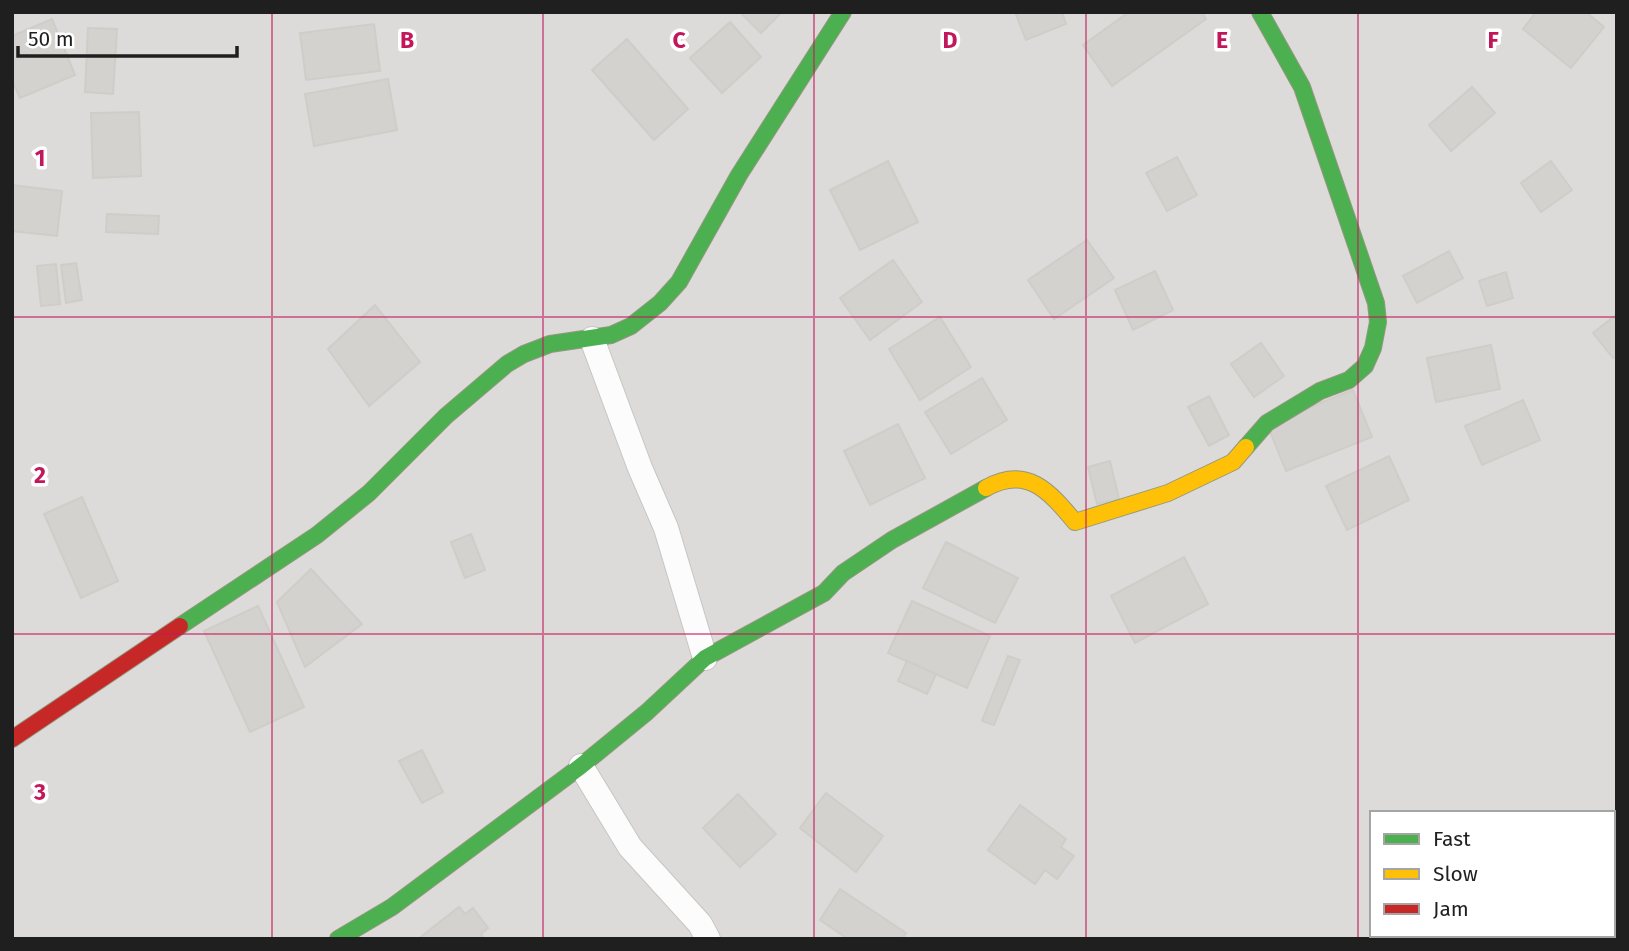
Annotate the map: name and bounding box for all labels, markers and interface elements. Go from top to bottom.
scale bar [18,14,236,58]
text: 50 m [28,26,74,52]
text: B [400,26,414,54]
text: C [672,26,686,54]
text: D [943,26,958,54]
text: E [1216,26,1228,54]
text: F [1487,26,1499,54]
text: 1 [35,144,45,172]
text: 2 [34,461,46,489]
text: 3 [33,778,46,806]
legend [1370,811,1615,937]
text: Fast [1433,826,1471,852]
text: Slow [1433,861,1478,887]
text: Jam [1433,896,1469,922]

